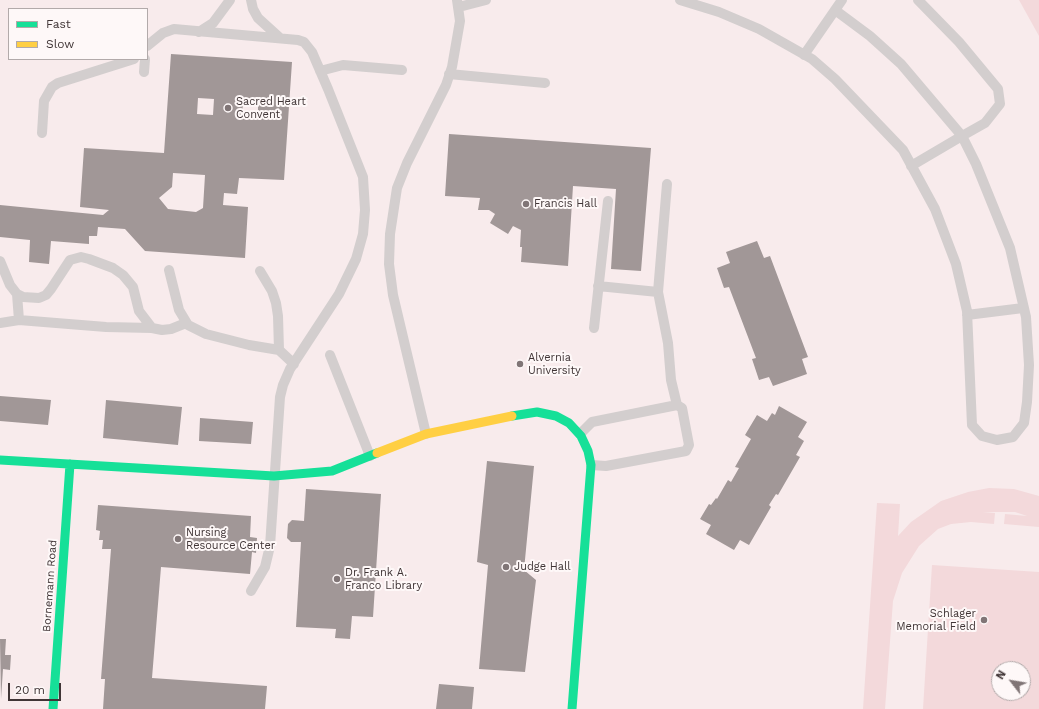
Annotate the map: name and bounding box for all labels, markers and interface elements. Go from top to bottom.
legend [8,8,148,60]
text: Fast [46,17,71,31]
text: Slow [46,37,74,51]
place label: Sacred Heart Convent [236,95,306,121]
marker: Sacred Heart Convent [223,103,233,113]
place label: Francis Hall [534,197,597,211]
marker: Francis Hall [521,199,531,209]
place label: Alvernia University [528,351,581,377]
marker: Alvernia University [515,359,525,369]
place label: Nursing Resource Center [186,526,275,552]
marker: Nursing Resource Center [173,534,183,544]
street label: Bornemann Road [40,539,60,633]
place label: Judge Hall [514,560,571,574]
marker: Judge Hall [501,562,511,572]
place label: Dr. Frank A. Franco Library [345,566,422,592]
marker: Dr. Frank A. Franco Library [332,574,342,584]
place label: Schlager Memorial Field [896,607,976,633]
marker: Schlager Memorial Field [979,615,989,625]
north arrow [991,661,1031,701]
text: N [993,668,1009,682]
scale bar [10,675,63,701]
text: 20 m [15,683,45,697]

